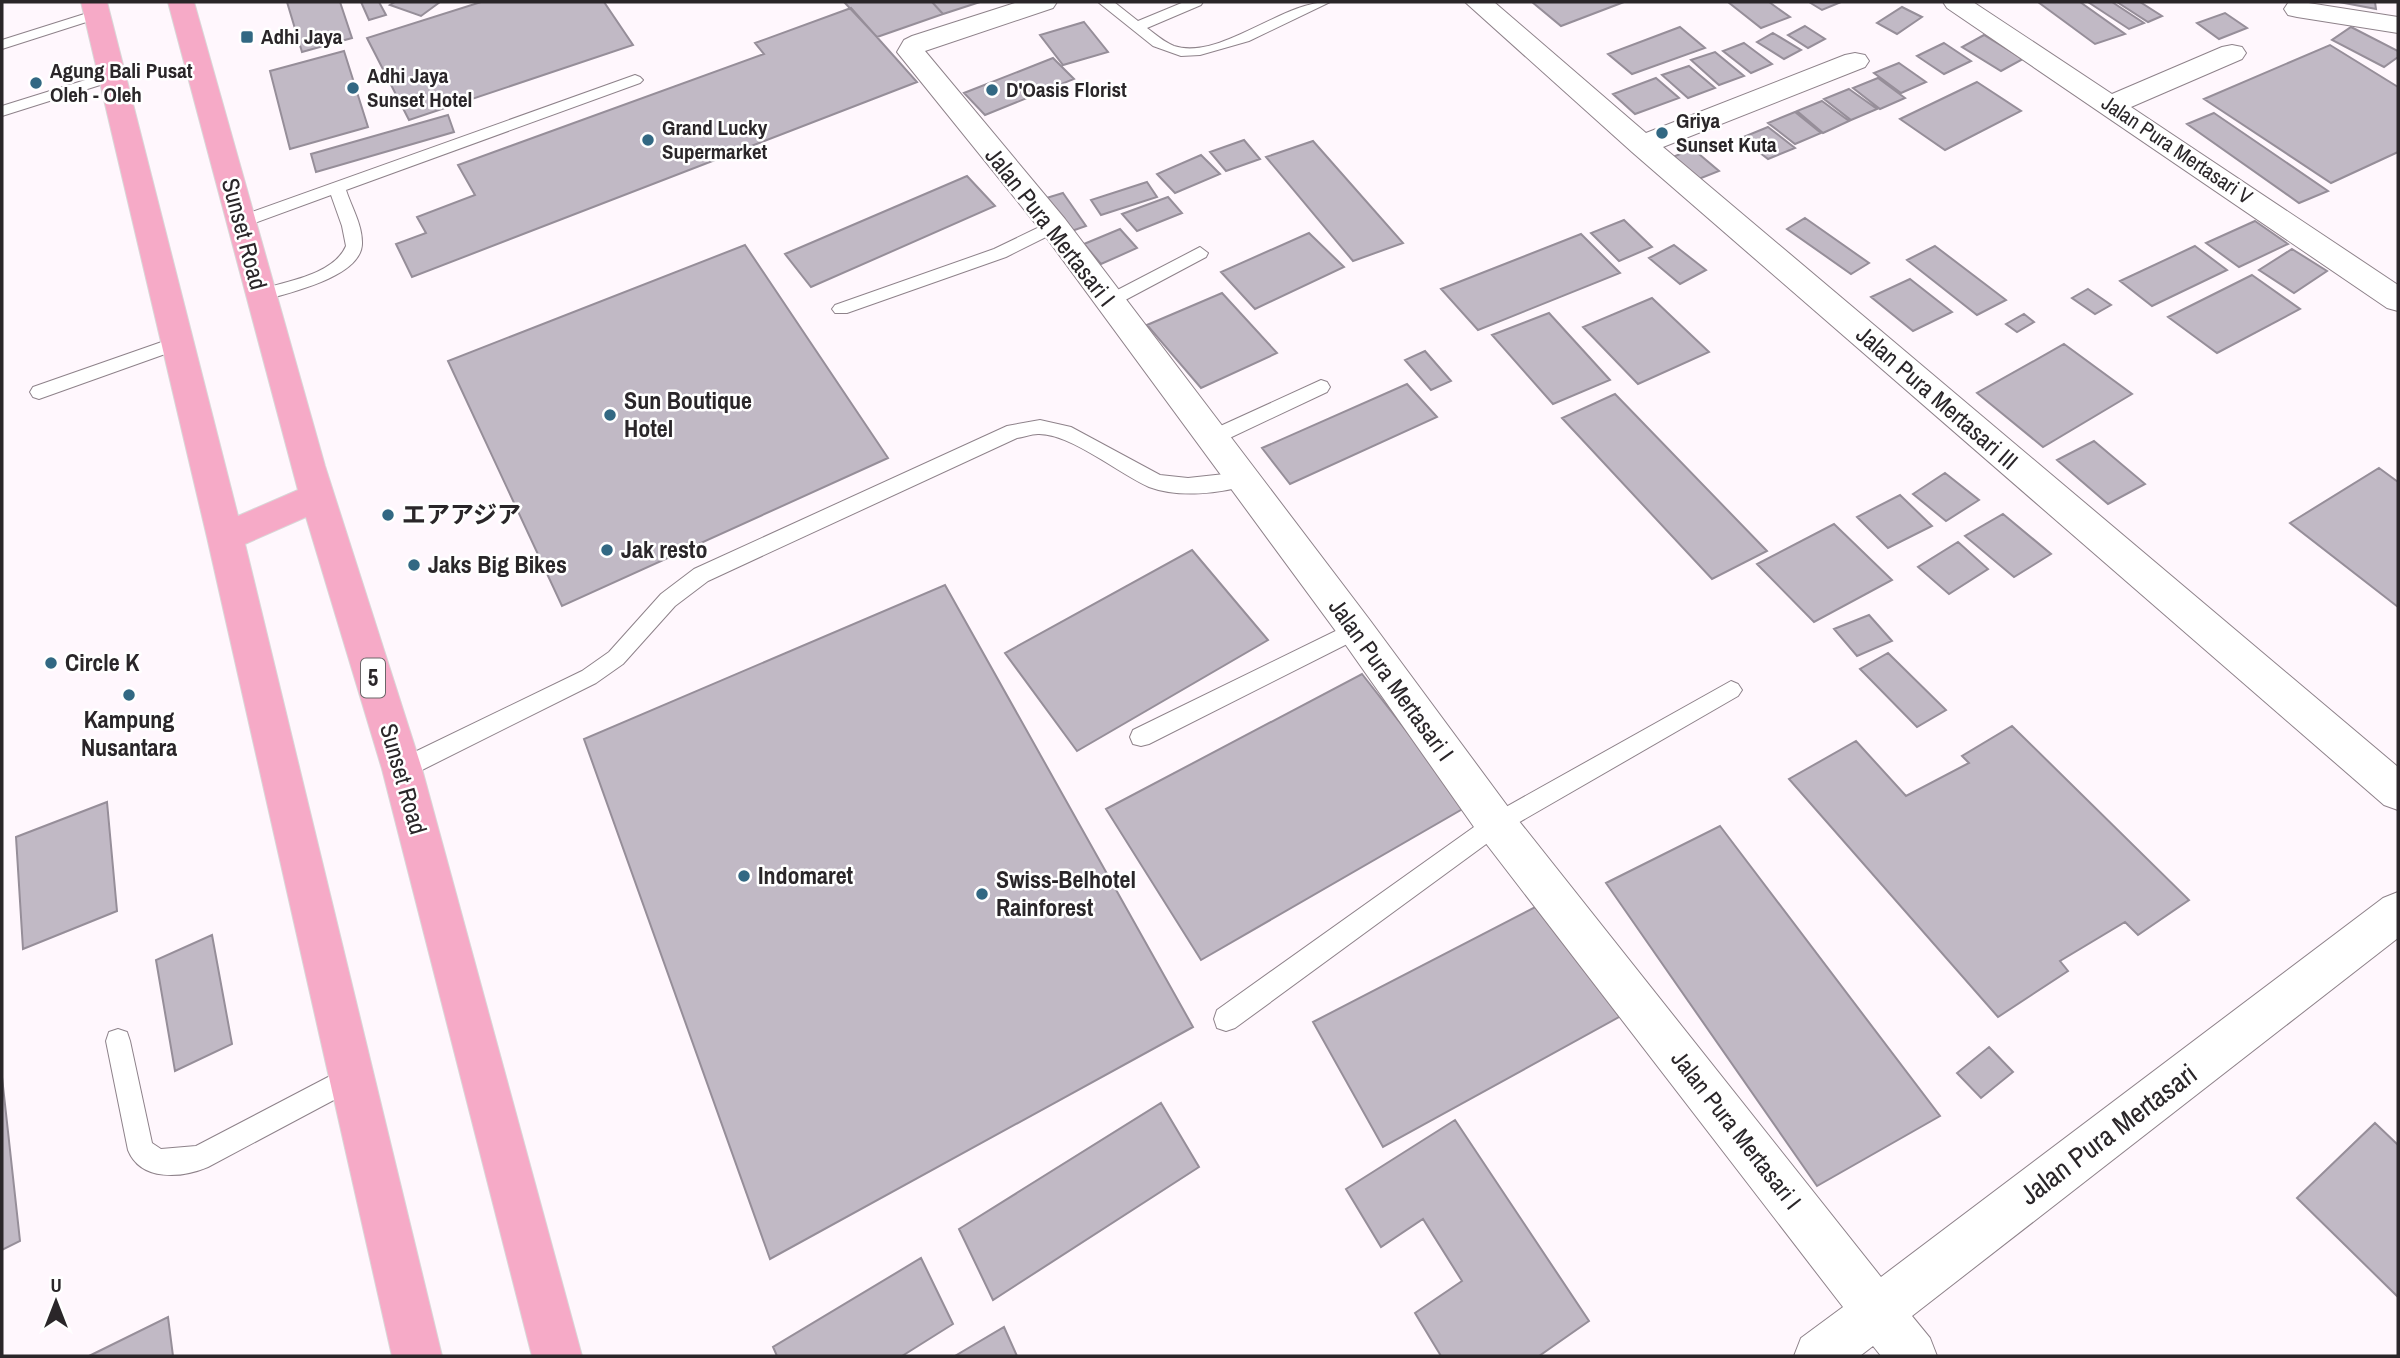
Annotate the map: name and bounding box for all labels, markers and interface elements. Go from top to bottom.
place label: Adhi Jaya [261,22,343,51]
marker: Adhi Jaya [239,29,255,45]
place label: Agung Bali Pusat Oleh - Oleh [50,56,193,109]
place label: Adhi Jaya Sunset Hotel [367,61,472,114]
marker: Agung Bali Pusat Oleh - Oleh [28,75,44,91]
place label: D'Oasis Florist [1006,75,1127,104]
marker: Adhi Jaya Sunset Hotel [345,80,361,96]
marker: D'Oasis Florist [984,82,1000,98]
street label: Jalan Pura Mertasari V [2096,88,2259,211]
place label: Griya Sunset Kuta [1676,106,1777,159]
place label: Grand Lucky Supermarket [662,113,768,166]
marker: Griya Sunset Kuta [1654,125,1670,141]
marker: Grand Lucky Supermarket [640,132,656,148]
street label: Jalan Pura Mertasari I [979,140,1123,313]
street label: Sunset Road [215,175,275,293]
street label: Jalan Pura Mertasari III [1850,318,2025,476]
place label: Sun Boutique Hotel [624,384,752,444]
marker: Sun Boutique Hotel [602,407,618,423]
place label: エアアジア [402,498,521,530]
marker: エアアジア [380,507,396,523]
place label: Jak resto [621,533,707,565]
marker: Jak resto [599,542,615,558]
place label: Jaks Big Bikes [428,548,567,580]
marker: Jaks Big Bikes [406,557,422,573]
street label: Jalan Pura Mertasari I [1322,592,1462,767]
place label: Circle K [65,646,140,678]
marker: Circle K [43,655,59,671]
road number: 5 [361,658,385,698]
marker: Kampung Nusantara [121,687,137,703]
place label: Kampung Nusantara [81,703,177,763]
street label: Sunset Road [373,720,435,838]
place label: Indomaret [758,859,854,891]
place label: Swiss-Belhotel Rainforest [996,863,1136,923]
marker: Indomaret [736,868,752,884]
marker: Swiss-Belhotel Rainforest [974,886,990,902]
street label: Jalan Pura Mertasari I [1665,1043,1809,1216]
street label: Jalan Pura Mertasari [2011,1055,2205,1213]
north arrow [21,1267,91,1337]
text: U [50,1272,62,1298]

